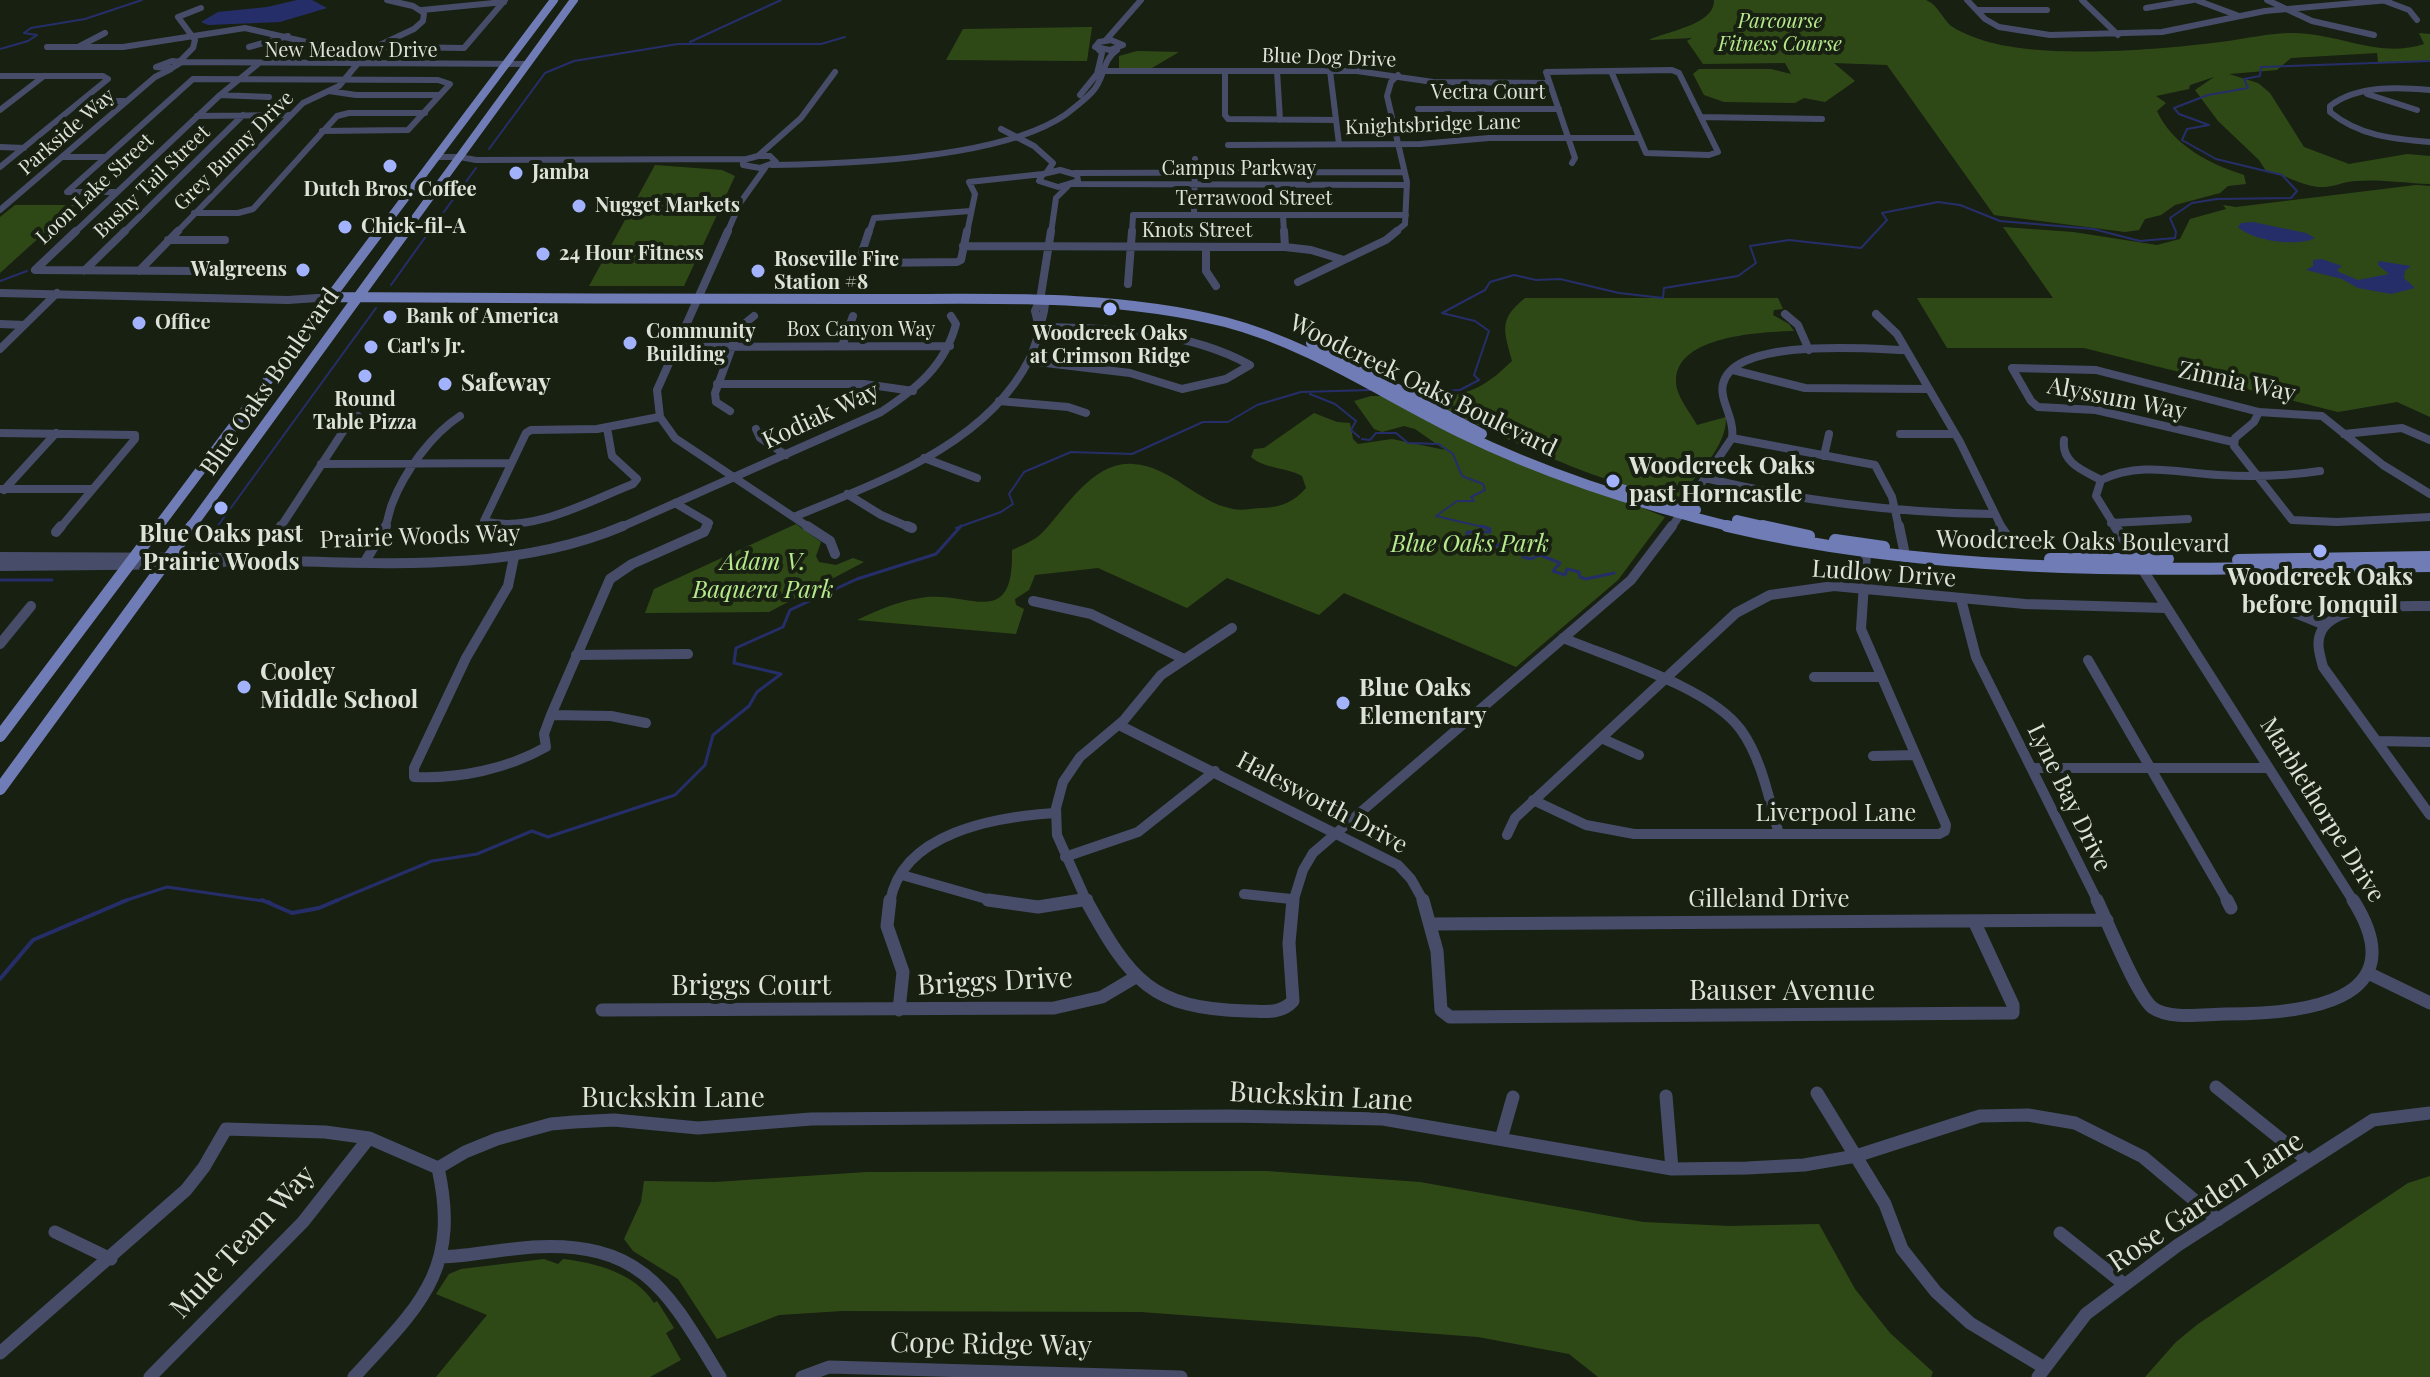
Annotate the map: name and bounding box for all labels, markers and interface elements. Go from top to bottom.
park label: Parcourse Fitness Course [1718,10,1842,57]
street label: New Meadow Drive [264,39,438,63]
street label: Blue Dog Drive [1261,44,1397,72]
street label: Vectra Court [1431,81,1545,105]
street label: Parkside Way [14,84,120,180]
street label: Grey Bunny Drive [169,86,299,216]
street label: Knightsbridge Lane [1345,110,1521,140]
street label: Bushy Tail Street [89,121,215,243]
street label: Loon Lake Street [31,129,159,249]
marker: Dutch Bros. Coffee [381,157,399,175]
street label: Campus Parkway [1162,157,1316,181]
place label: Jamba [532,161,589,185]
marker: Jamba [507,164,525,182]
place label: Dutch Bros. Coffee [303,178,477,202]
street label: Terrawood Street [1176,187,1332,211]
place label: Nugget Markets [595,194,740,218]
marker: Nugget Markets [570,197,588,215]
place label: Chick-fil-A [361,215,466,239]
marker: Chick-fil-A [336,218,354,236]
street label: Knots Street [1142,219,1252,243]
place label: 24 Hour Fitness [559,242,704,266]
marker: 24 Hour Fitness [534,245,552,263]
place label: Roseville Fire Station #8 [774,248,899,295]
place label: Walgreens [191,258,287,282]
marker: Walgreens [294,261,312,279]
marker: Roseville Fire Station #8 [749,262,767,280]
street label: Blue Oaks Boulevard [195,283,345,481]
marker: Woodcreek Oaks at Crimson Ridge [1101,300,1119,318]
place label: Bank of America [406,305,559,329]
marker: Bank of America [381,308,399,326]
street label: Woodcreek Oaks Boulevard [1285,309,1561,463]
place label: Office [155,311,211,335]
marker: Office [130,314,148,332]
street label: Box Canyon Way [787,318,935,342]
place label: Community Building [646,320,756,367]
place label: Woodcreek Oaks at Crimson Ridge [1030,322,1190,369]
marker: Community Building [621,334,639,352]
place label: Carl's Jr. [387,335,465,359]
marker: Carl's Jr. [362,338,380,356]
street label: Zinnia Way [2176,356,2298,408]
marker: Round Table Pizza [356,367,374,385]
place label: Safeway [461,370,551,398]
street label: Alyssum Way [2045,371,2189,427]
marker: Safeway [436,375,454,393]
street label: Kodiak Way [758,376,884,456]
place label: Round Table Pizza [313,388,417,435]
place label: Woodcreek Oaks past Horncastle [1629,453,1815,509]
marker: Woodcreek Oaks past Horncastle [1604,472,1622,490]
marker: Blue Oaks past Prairie Woods [212,499,230,517]
street label: Prairie Woods Way [319,519,521,555]
place label: Blue Oaks past Prairie Woods [139,521,303,577]
street label: Woodcreek Oaks Boulevard [1936,525,2230,559]
park label: Blue Oaks Park [1391,531,1549,559]
marker: Woodcreek Oaks before Jonquil [2311,542,2329,560]
park label: Adam V. Baquera Park [692,549,834,605]
street label: Ludlow Drive [1811,555,1957,593]
place label: Woodcreek Oaks before Jonquil [2227,564,2413,620]
place label: Cooley Middle School [260,659,418,715]
place label: Blue Oaks Elementary [1359,675,1486,731]
marker: Cooley Middle School [235,678,253,696]
marker: Blue Oaks Elementary [1334,694,1352,712]
street label: Marblethorpe Drive [2254,712,2390,908]
street label: Lyne Bay Drive [2021,719,2117,877]
street label: Halesworth Drive [1232,746,1412,860]
street label: Liverpool Lane [1756,800,1916,828]
street label: Gilleland Drive [1688,886,1850,914]
street label: Briggs Drive [917,961,1073,1003]
street label: Briggs Court [671,969,831,1003]
street label: Bauser Avenue [1689,974,1875,1008]
street label: Buckskin Lane [1228,1075,1414,1119]
street label: Buckskin Lane [581,1081,765,1115]
street label: Rose Garden Lane [2102,1124,2310,1280]
street label: Mule Team Way [163,1158,323,1326]
street label: Cope Ridge Way [890,1326,1092,1364]

